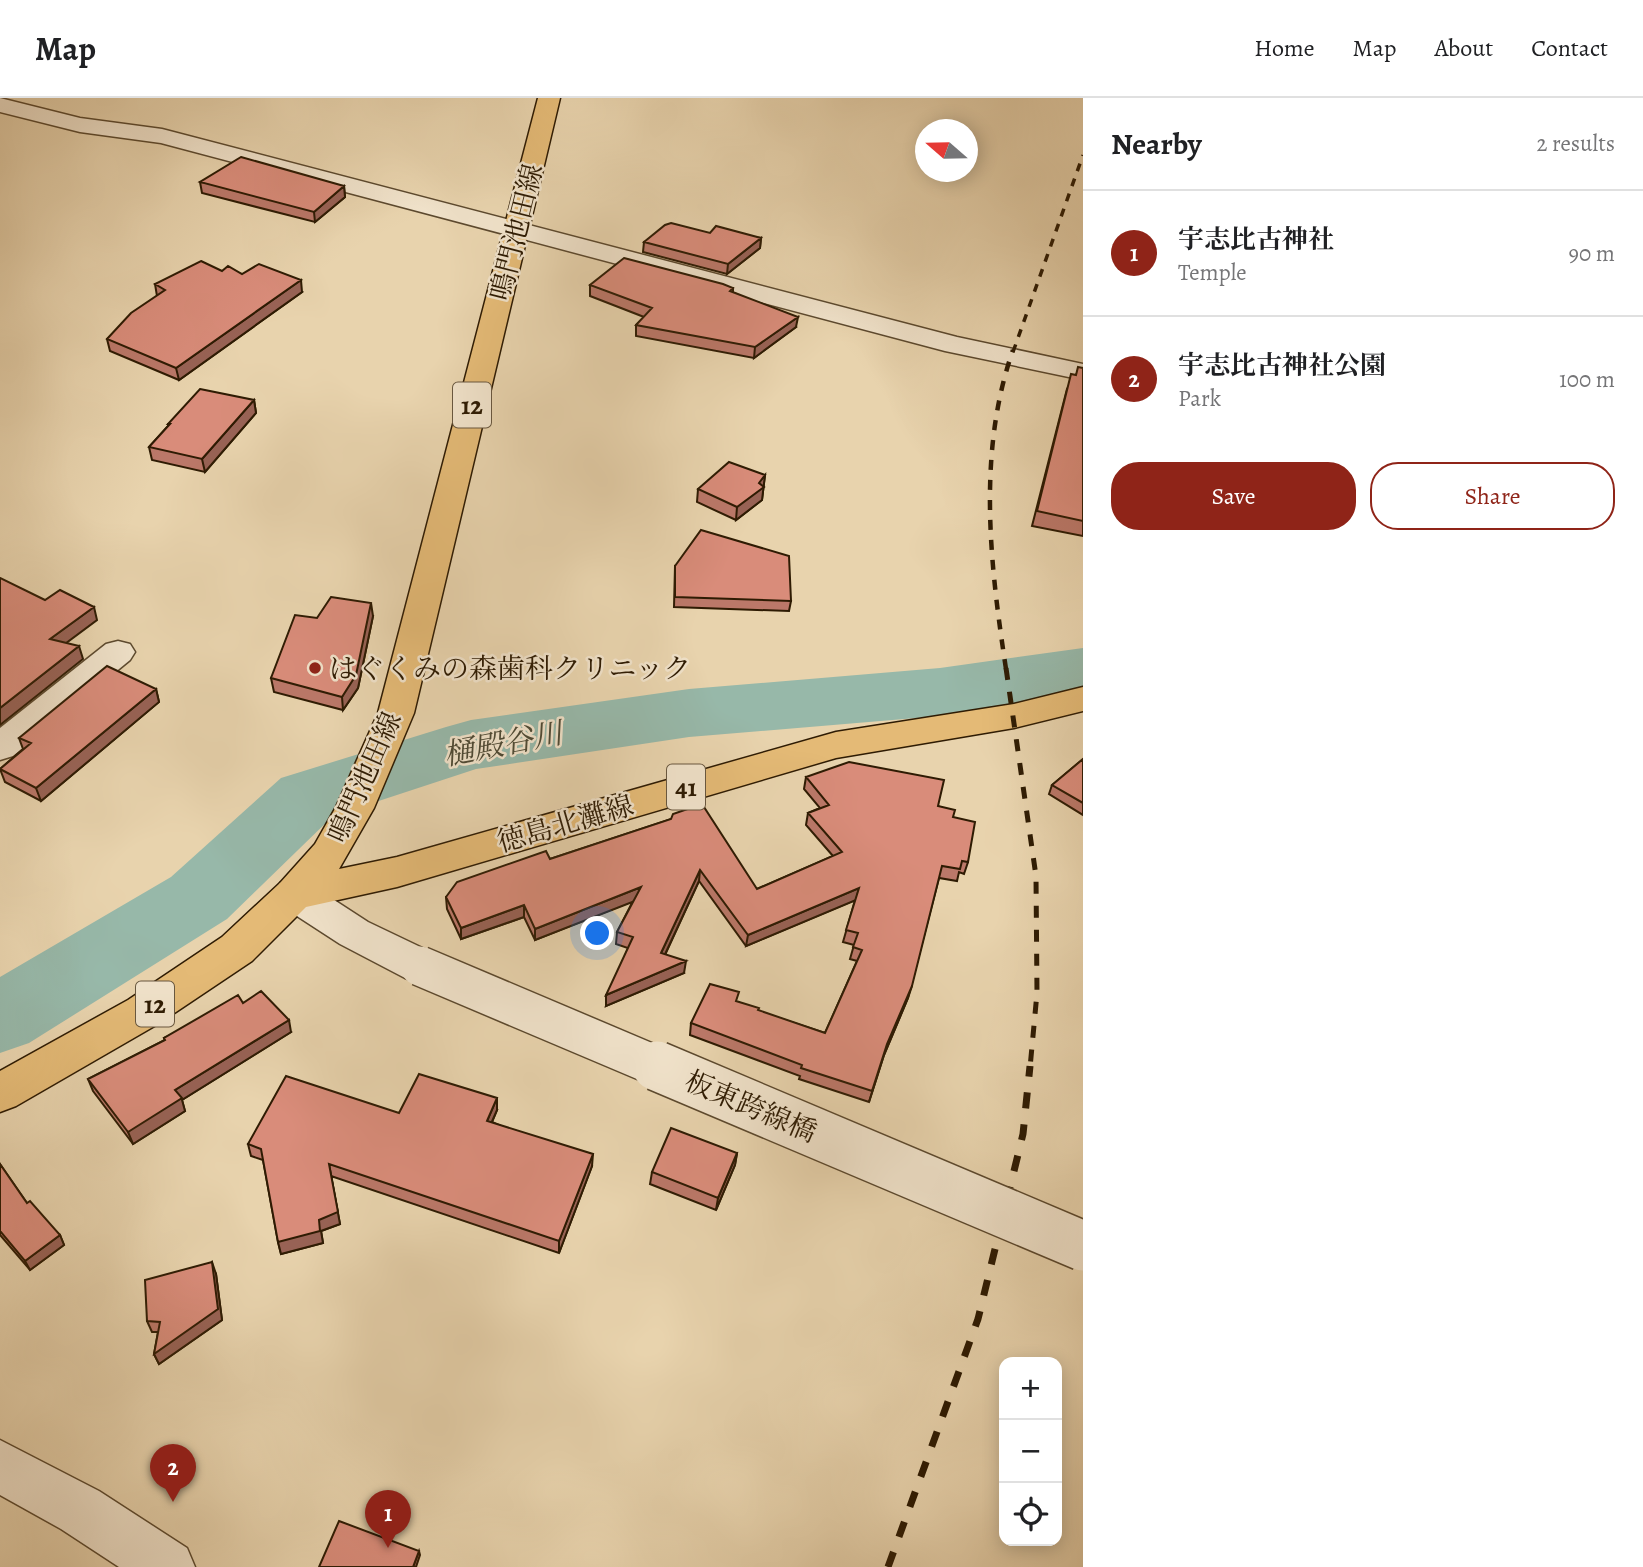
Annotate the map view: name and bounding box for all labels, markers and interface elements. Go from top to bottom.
text: Map [35,26,96,71]
text: Home [1254,32,1315,64]
text: Map [1353,32,1397,64]
text: About [1435,32,1493,64]
text: Contact [1531,32,1608,64]
north arrow [915,119,978,182]
text: Nearby [1111,124,1202,164]
text: 2 results [1537,128,1615,159]
street label: 鳴門池田線 [482,160,552,305]
text: 宇志比古神社 [1178,222,1334,257]
text: 1 [1130,238,1138,269]
text: 90 m [1569,238,1615,269]
text: Temple [1178,257,1247,288]
text: 宇志比古神社公園 [1178,348,1386,383]
text: 2 [1128,364,1140,395]
text: 100 m [1559,364,1615,395]
road number: 12 [453,382,491,428]
text: Park [1178,383,1221,414]
button: Save [1111,462,1356,530]
button: Share [1370,462,1615,530]
place label: はぐくみの森歯科クリニック [329,650,691,688]
marker: はぐくみの森歯科クリニック [307,660,323,676]
street label: 鳴門池田線 [319,706,411,849]
water label: 樋殿谷川 [440,712,569,775]
road number: 41 [667,764,705,810]
street label: 徳島北灘線 [493,786,638,862]
your location [580,916,614,950]
road number: 12 [136,982,174,1026]
street label: 板東跨線橋 [679,1062,822,1152]
map controls [999,1357,1062,1546]
button: + [999,1357,1062,1420]
button: − [999,1420,1062,1483]
pin: 2 [150,1444,196,1502]
button: locate [999,1483,1062,1546]
pin: 1 [365,1490,411,1548]

